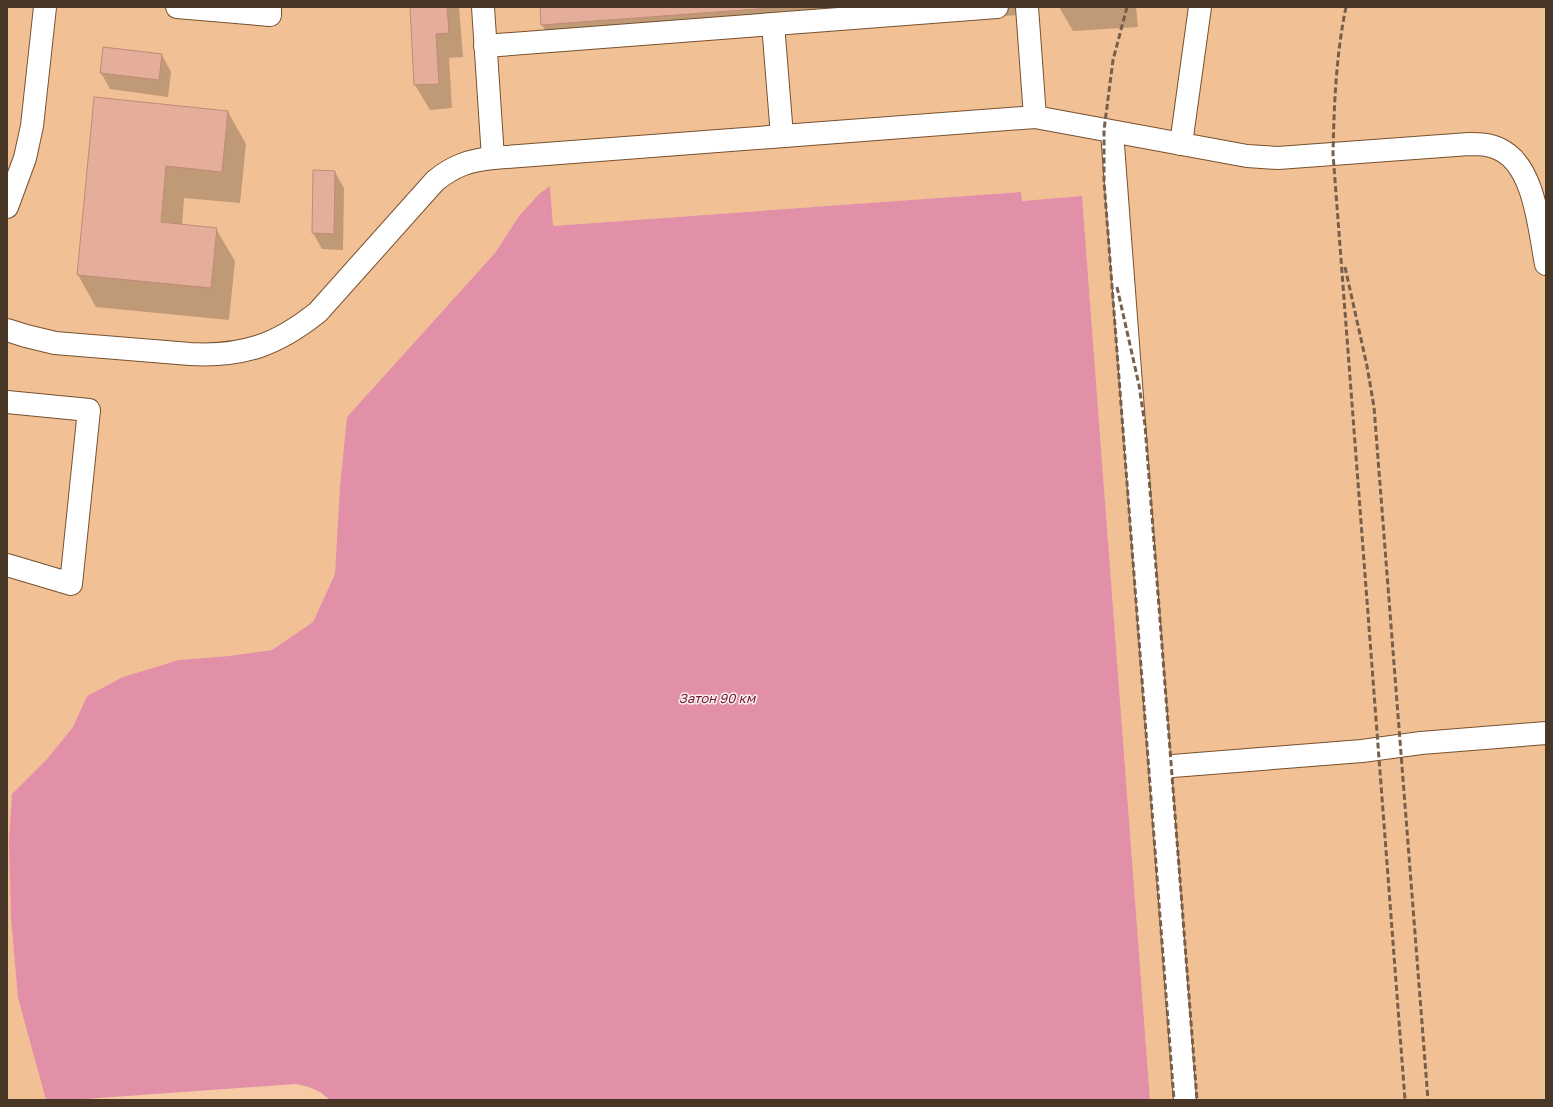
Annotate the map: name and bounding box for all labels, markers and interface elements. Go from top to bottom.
water label: Затон 90 км [679,690,757,706]

